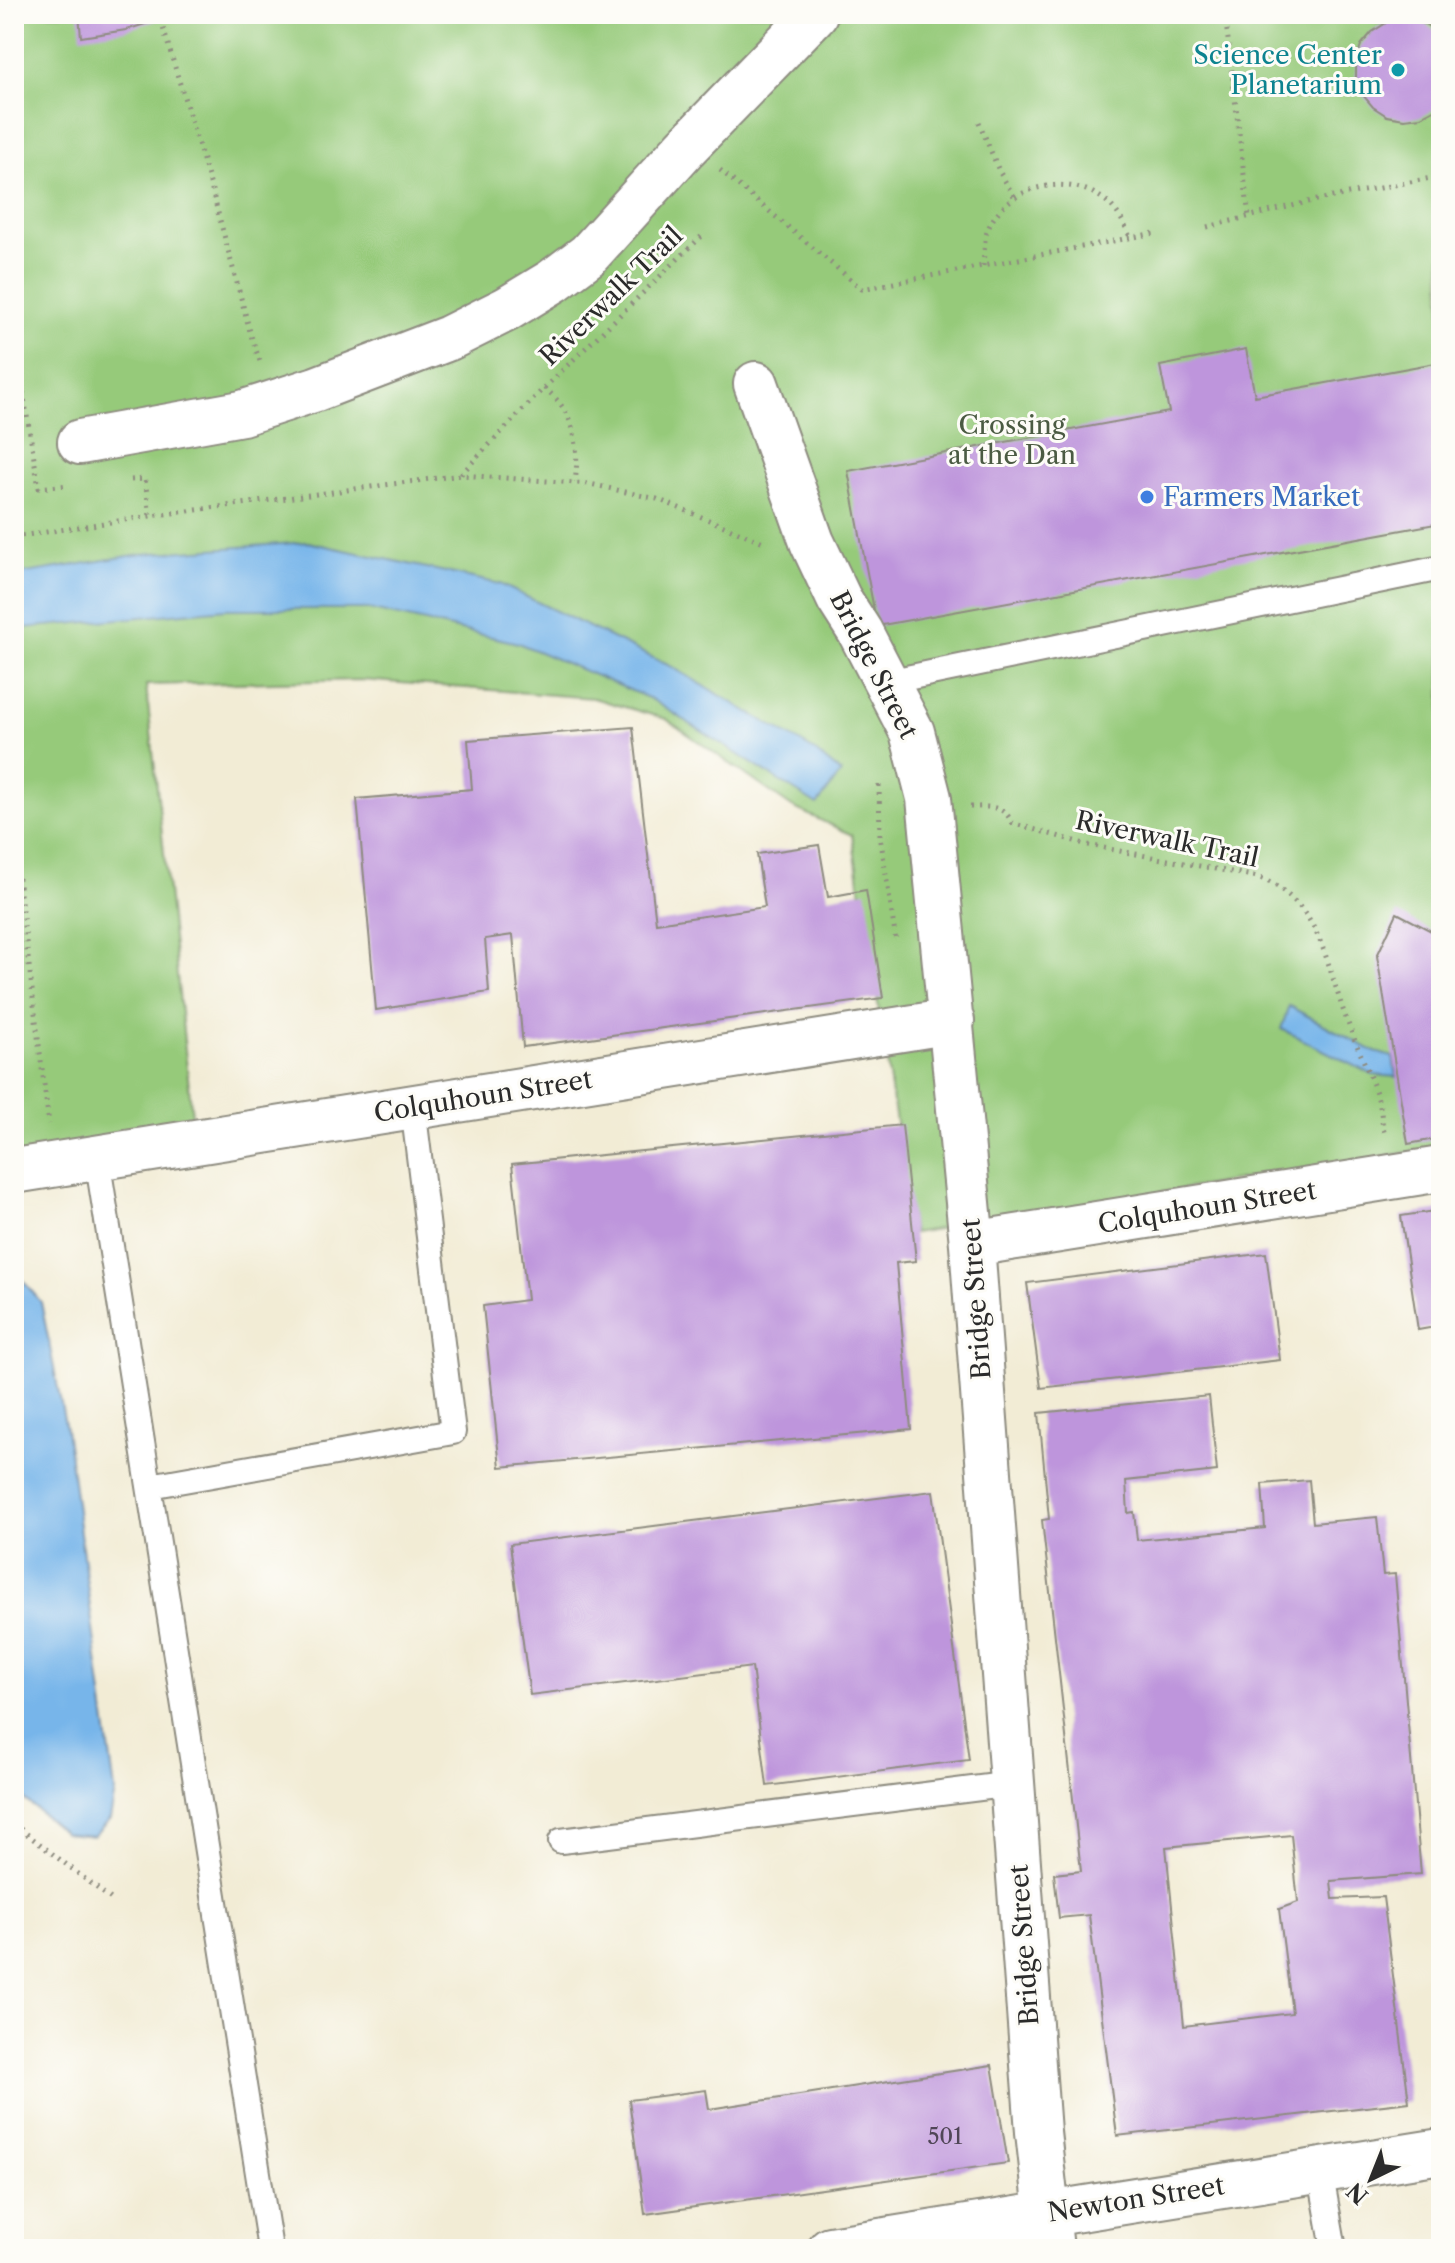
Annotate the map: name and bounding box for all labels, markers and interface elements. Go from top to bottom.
place label: Science Center Planetarium [1193,39,1382,101]
marker: Science Center Planetarium [1389,61,1407,79]
street label: Riverwalk Trail [533,220,689,372]
park label: Crossing at the Dan [948,409,1076,471]
place label: Farmers Market [1163,481,1361,513]
marker: Farmers Market [1138,488,1156,506]
street label: Bridge Street [823,586,925,745]
street label: Riverwalk Trail [1072,804,1262,874]
street label: Colquhoun Street [372,1063,595,1129]
street label: Colquhoun Street [1096,1174,1319,1240]
street label: Bridge Street [954,1217,998,1381]
street label: Bridge Street [1002,1863,1046,2027]
house number: 501 [927,2123,963,2150]
north arrow [1331,2139,1411,2219]
street label: Newton Street [1045,2169,1227,2229]
text: N [1342,2177,1374,2210]

